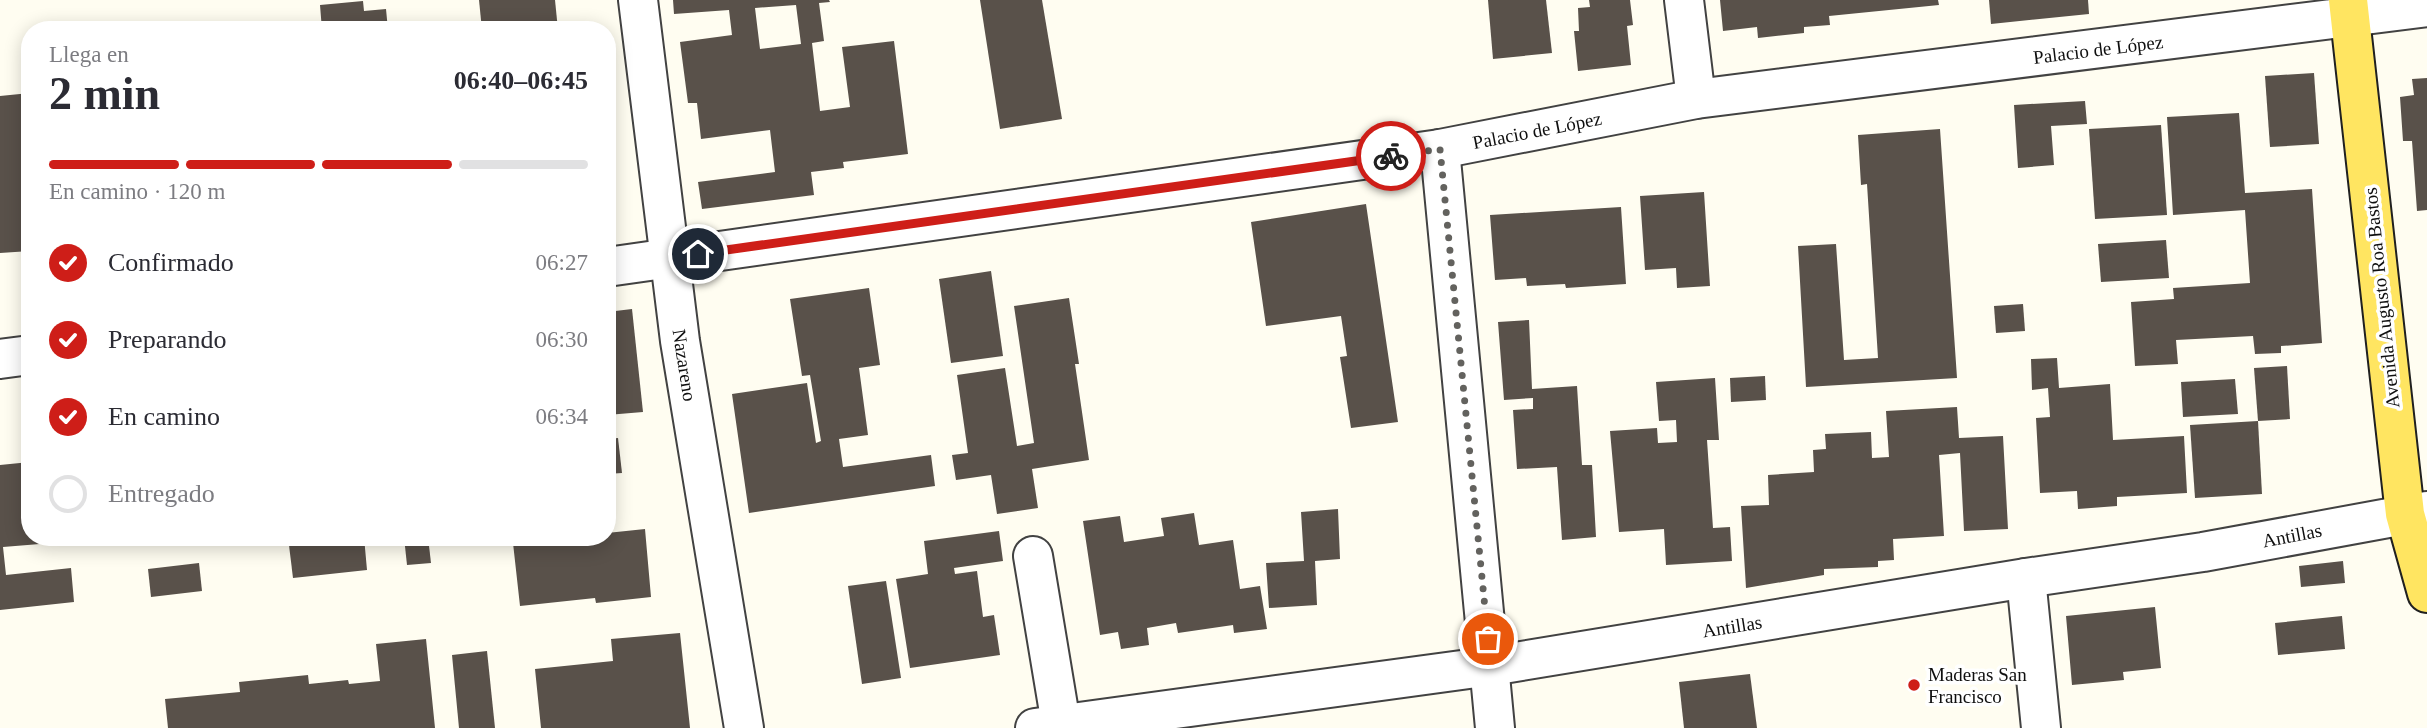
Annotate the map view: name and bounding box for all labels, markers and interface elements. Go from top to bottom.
street label: Palacio de López [2032,31,2164,68]
text: Llega en [49,42,129,67]
text: 06:40–06:45 [454,66,588,95]
text: 2 min [49,68,160,119]
street label: Palacio de López [1471,108,1603,153]
courier [1356,121,1426,191]
icon: bike [1372,137,1410,175]
text: En camino · 120 m [49,179,225,204]
street label: Avenida Augusto Roa Bastos [2359,187,2404,409]
pin [668,224,728,284]
icon: home [679,235,717,273]
icon: check [49,244,87,282]
text: Confirmado [108,248,234,277]
text: 06:27 [536,250,588,275]
icon: check [49,321,87,359]
text: Preparando [108,325,226,354]
text: 06:30 [536,327,588,352]
street label: Nazareno [668,327,701,403]
icon: check [49,398,87,436]
text: En camino [108,402,220,431]
text: 06:34 [536,404,588,429]
text: Entregado [108,479,215,508]
street label: Antillas [2261,519,2324,552]
pin [1458,609,1518,669]
street label: Antillas [1701,611,1763,642]
icon: bag [1469,620,1507,658]
place label: Maderas San Francisco [1928,664,2027,707]
marker: Maderas San Francisco [1906,677,1922,693]

